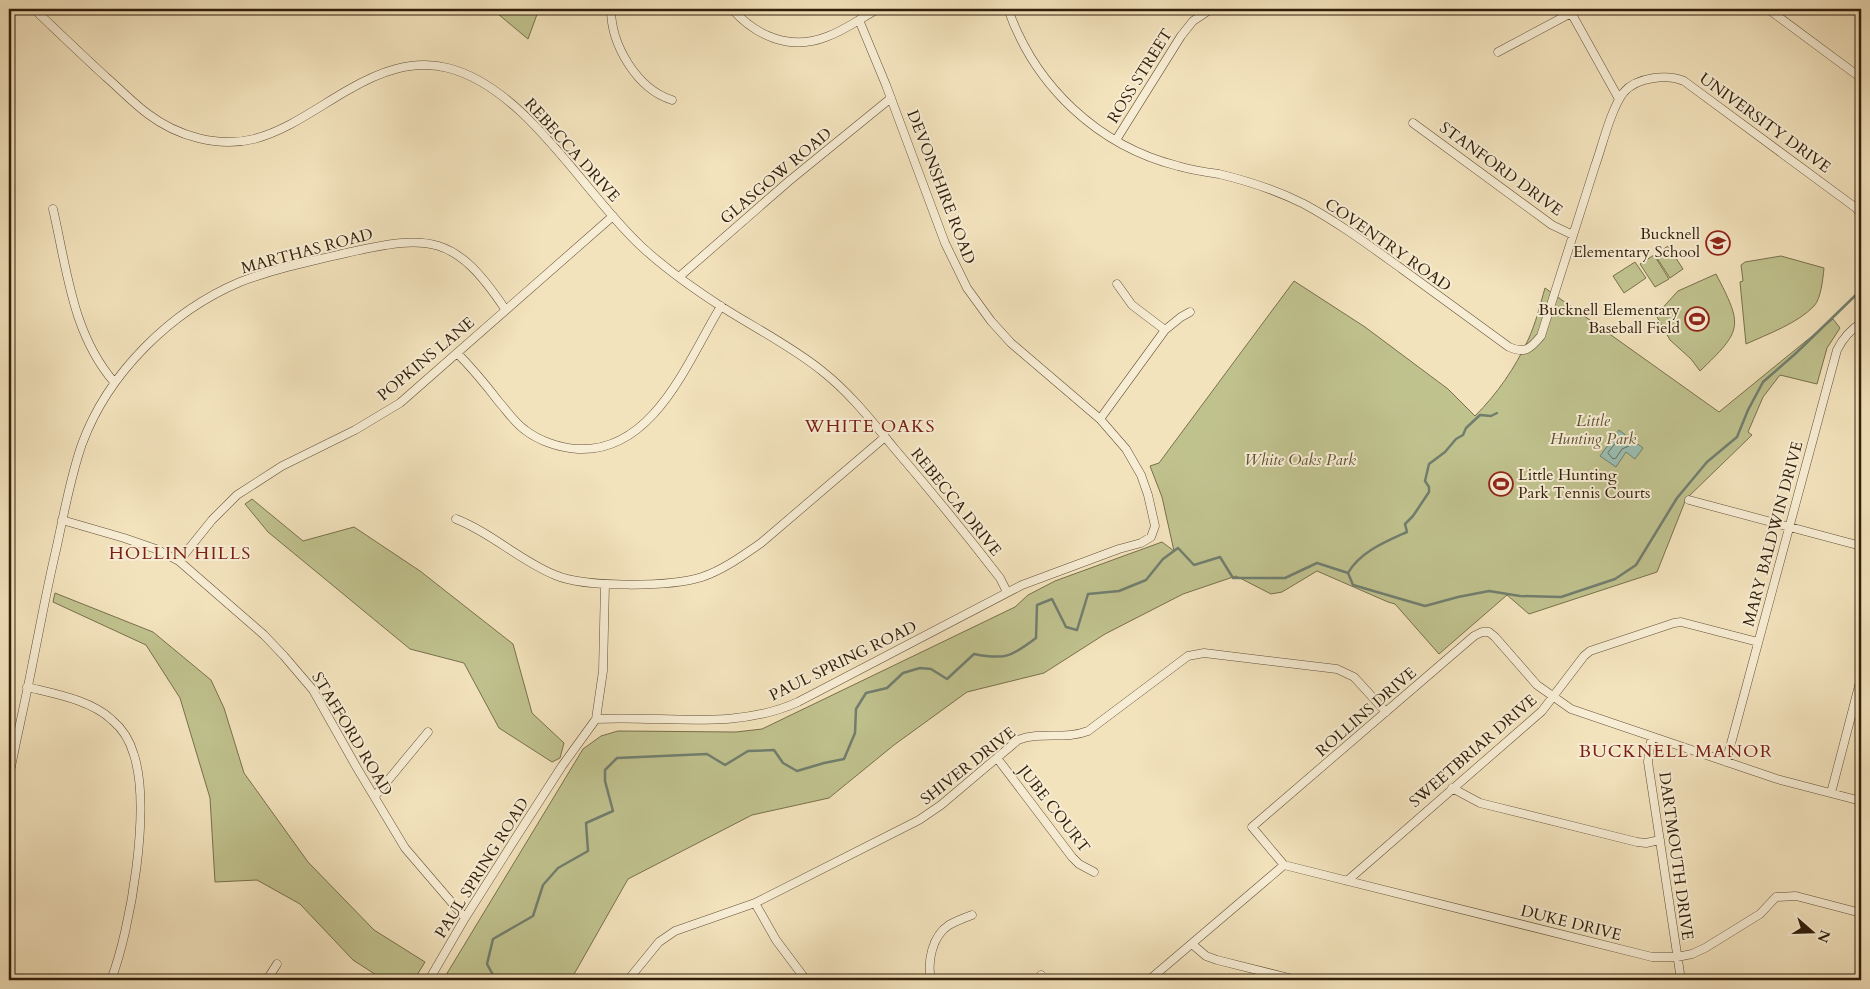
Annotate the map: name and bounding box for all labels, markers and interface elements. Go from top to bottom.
street label: ROSS STREET [1102,24,1178,127]
street label: UNIVERSITY DRIVE [1695,68,1835,178]
street label: REBECCA DRIVE [519,93,625,207]
street label: DEVONSHIRE ROAD [901,107,981,267]
street label: STANFORD DRIVE [1435,117,1567,221]
street label: GLASGOW ROAD [715,123,837,229]
street label: COVENTRY ROAD [1320,193,1456,297]
street label: MARTHAS ROAD [239,223,375,279]
place label: Bucknell Elementary School [1573,223,1700,263]
school or university icon: Bucknell Elementary School [1705,230,1731,256]
place label: Bucknell Elementary Baseball Field [1538,299,1681,339]
sports icon: Bucknell Elementary Baseball Field [1684,306,1710,332]
street label: POPKINS LANE [373,312,479,406]
park label: Little Hunting Park [1550,410,1636,450]
district label: WHITE OAKS [804,414,936,439]
street label: MARY BALDWIN DRIVE [1738,439,1808,629]
street label: REBECCA DRIVE [906,443,1006,561]
park label: White Oaks Park [1244,449,1356,471]
place label: Little Hunting Park Tennis Courts [1518,464,1650,504]
sports icon: Little Hunting Park Tennis Courts [1488,471,1514,497]
district label: HOLLIN HILLS [109,541,251,566]
street label: PAUL SPRING ROAD [765,616,921,706]
street label: ROLLINS DRIVE [1311,662,1421,762]
street label: STAFFORD ROAD [306,668,398,800]
street label: SWEETBRIAR DRIVE [1404,689,1542,813]
street label: SHIVER DRIVE [916,722,1020,810]
district label: BUCKNELL MANOR [1579,739,1773,764]
street label: JUBE COURT [1012,759,1095,858]
street label: DARTMOUTH DRIVE [1653,770,1699,942]
street label: PAUL SPRING ROAD [430,794,534,942]
street label: DUKE DRIVE [1518,900,1624,946]
north arrow [1788,906,1838,956]
text: N [1813,927,1835,945]

